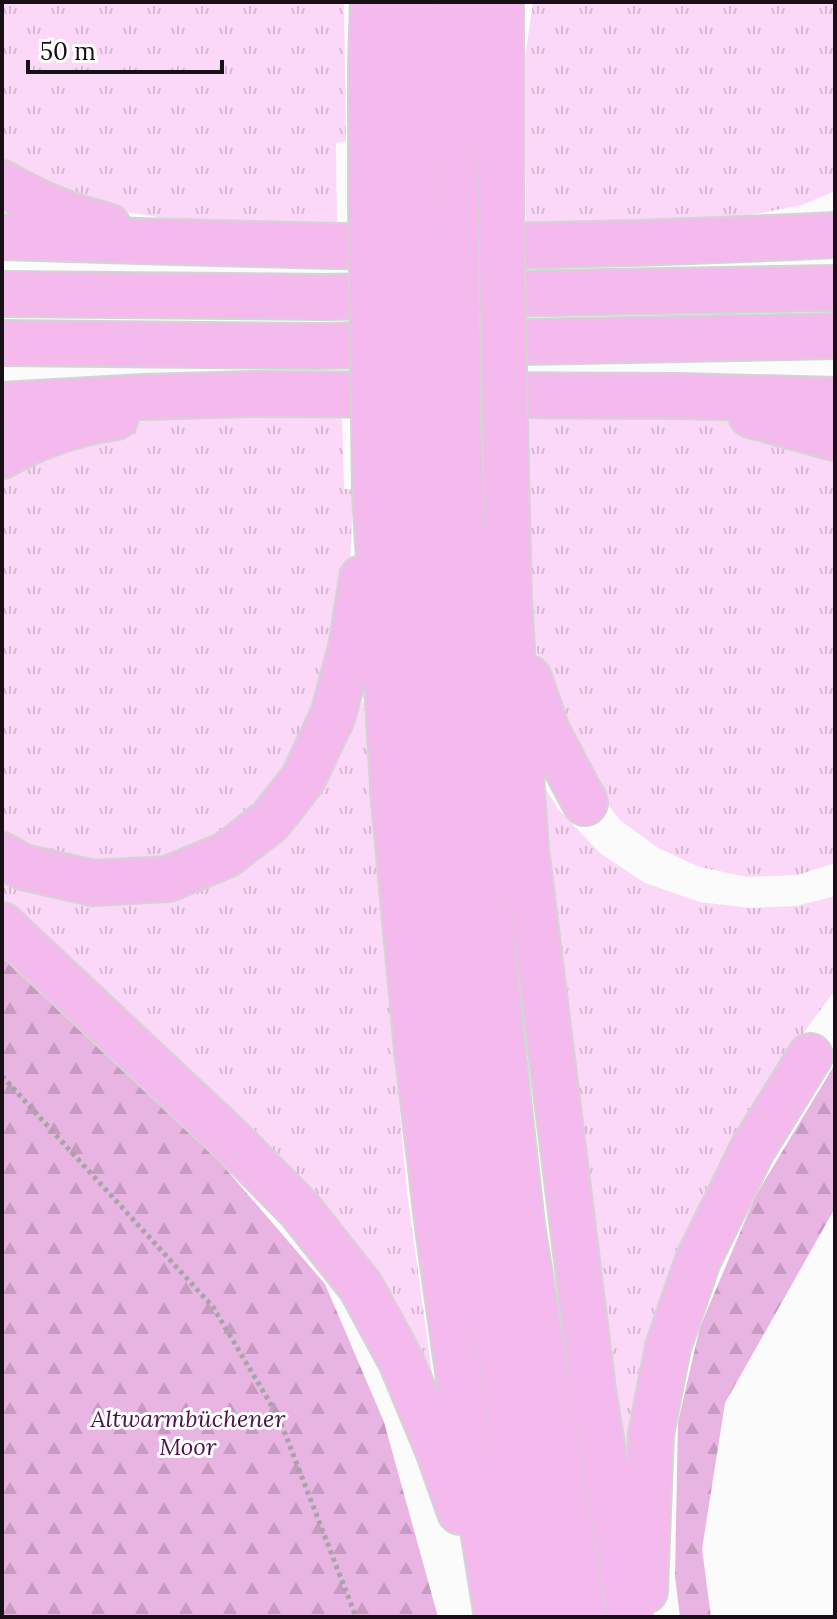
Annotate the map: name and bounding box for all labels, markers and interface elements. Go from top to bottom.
scale bar [28,24,222,74]
text: 50 m [40,36,96,67]
park label: Altwarmbüchener Moor [90,1403,286,1462]

